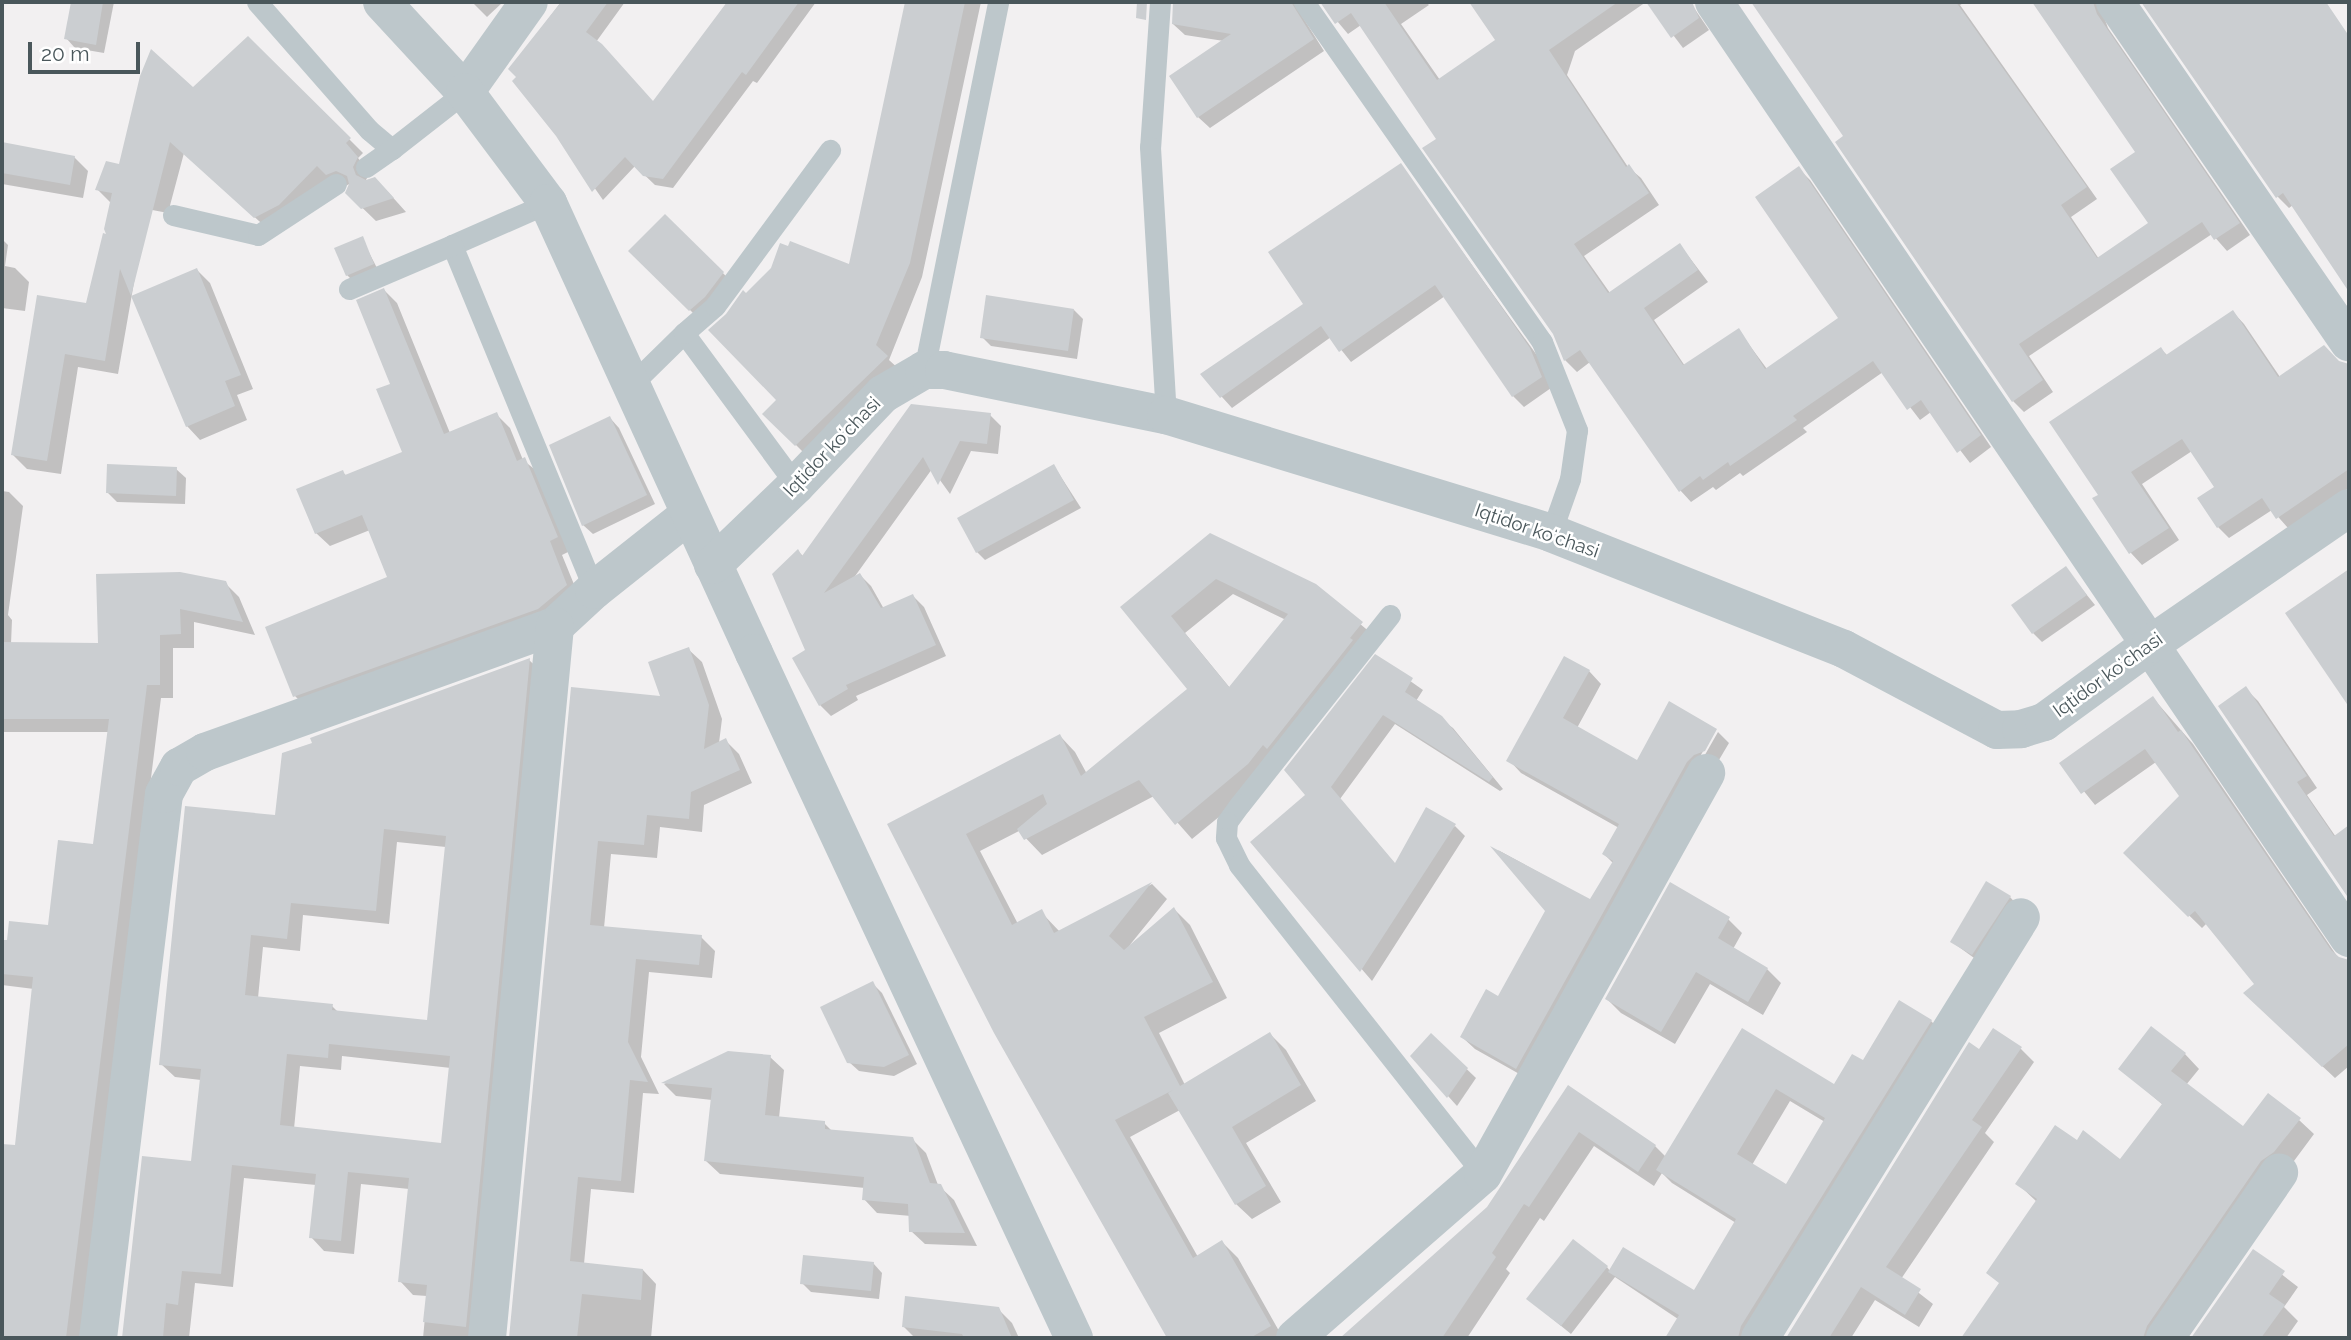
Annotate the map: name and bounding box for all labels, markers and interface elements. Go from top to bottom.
scale bar [32,28,144,72]
text: 20 m [41,41,89,66]
street label: Iqtidor koʻchasi [779,392,885,502]
street label: Iqtidor koʻchasi [1472,499,1602,563]
street label: Iqtidor koʻchasi [2049,627,2167,723]

